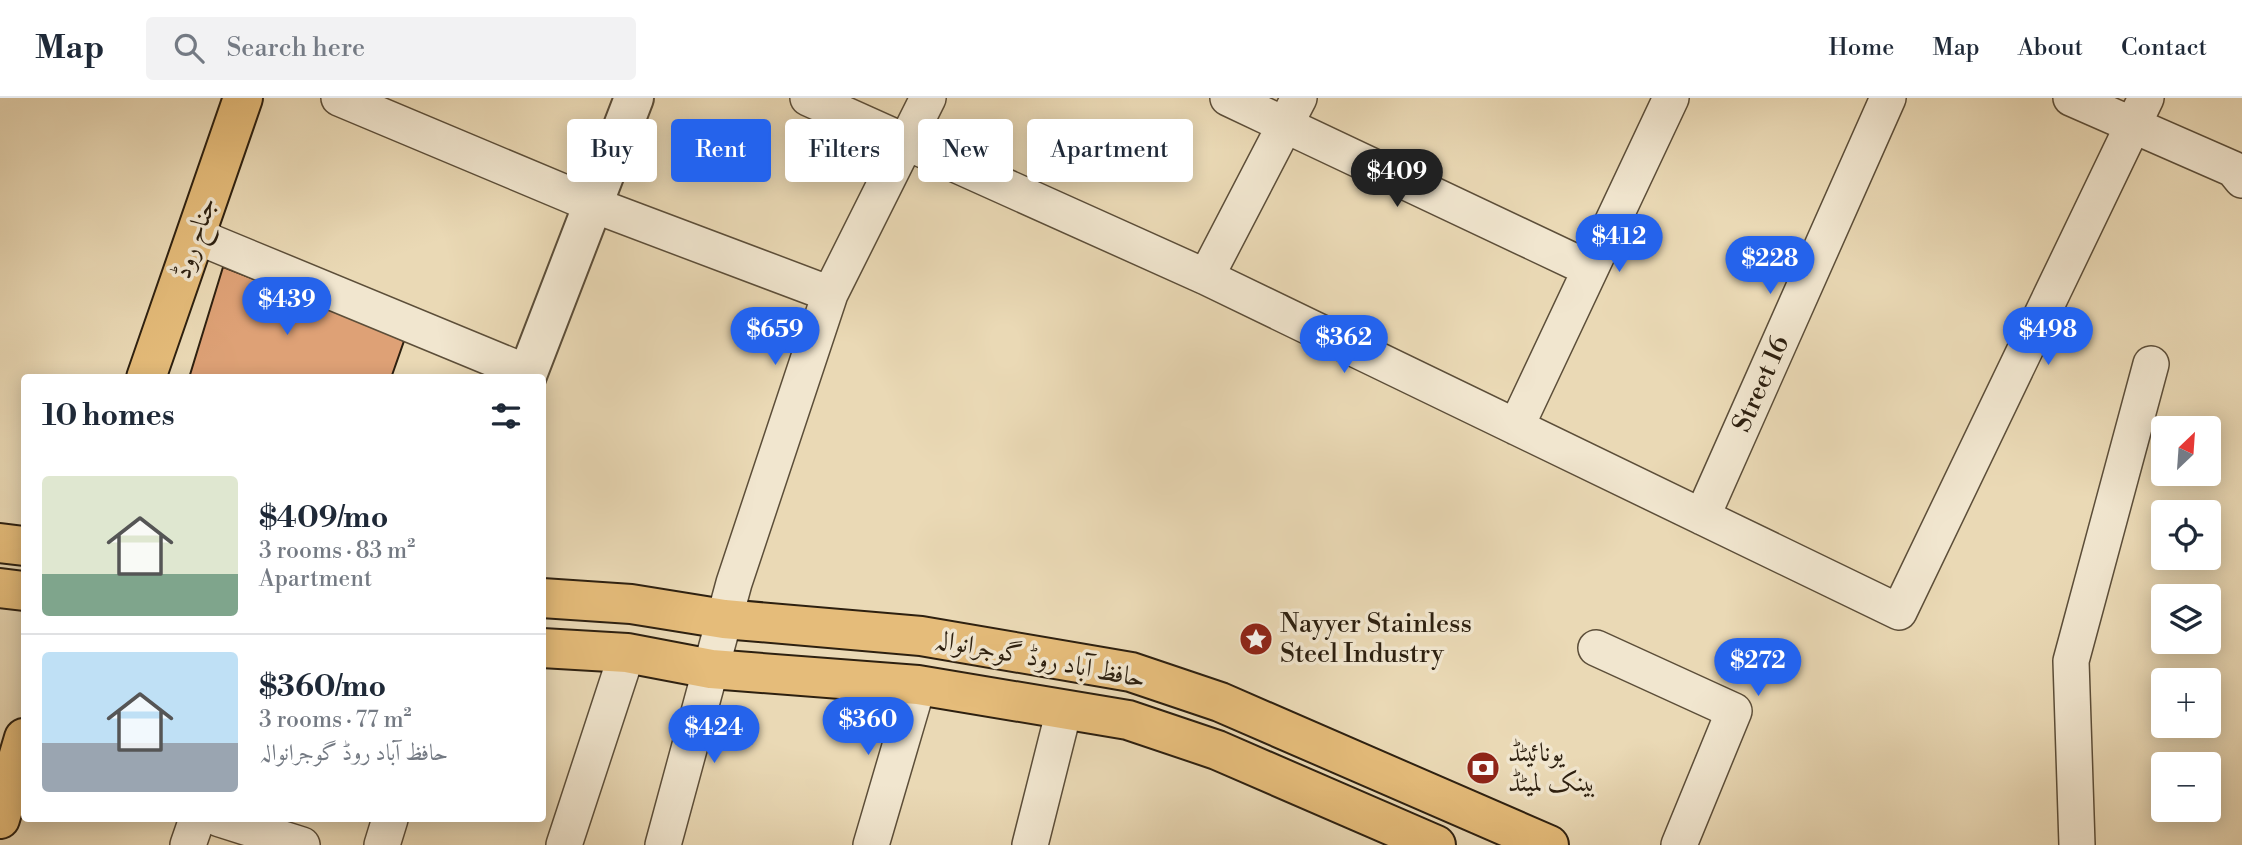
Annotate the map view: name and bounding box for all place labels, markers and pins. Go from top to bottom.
pin: $409 [1356,150,1438,209]
pin: $412 [1578,214,1660,274]
pin: $228 [1729,236,1811,296]
pin: $439 [246,278,328,337]
pin: $659 [734,308,816,367]
pin: $498 [2007,308,2089,367]
pin: $362 [1303,316,1385,375]
place label: Nayyer Stainless Steel Industry [1280,608,1472,670]
place icon: Nayyer Stainless Steel Industry [1237,620,1275,658]
pin: $272 [1717,638,1799,698]
pin: $360 [827,698,909,757]
pin: $424 [673,706,755,765]
place label: یونائیٹڈ بینک لمیٹڈ [1508,737,1596,799]
bank icon: یونائیٹڈ بینک لمیٹڈ [1464,749,1502,787]

